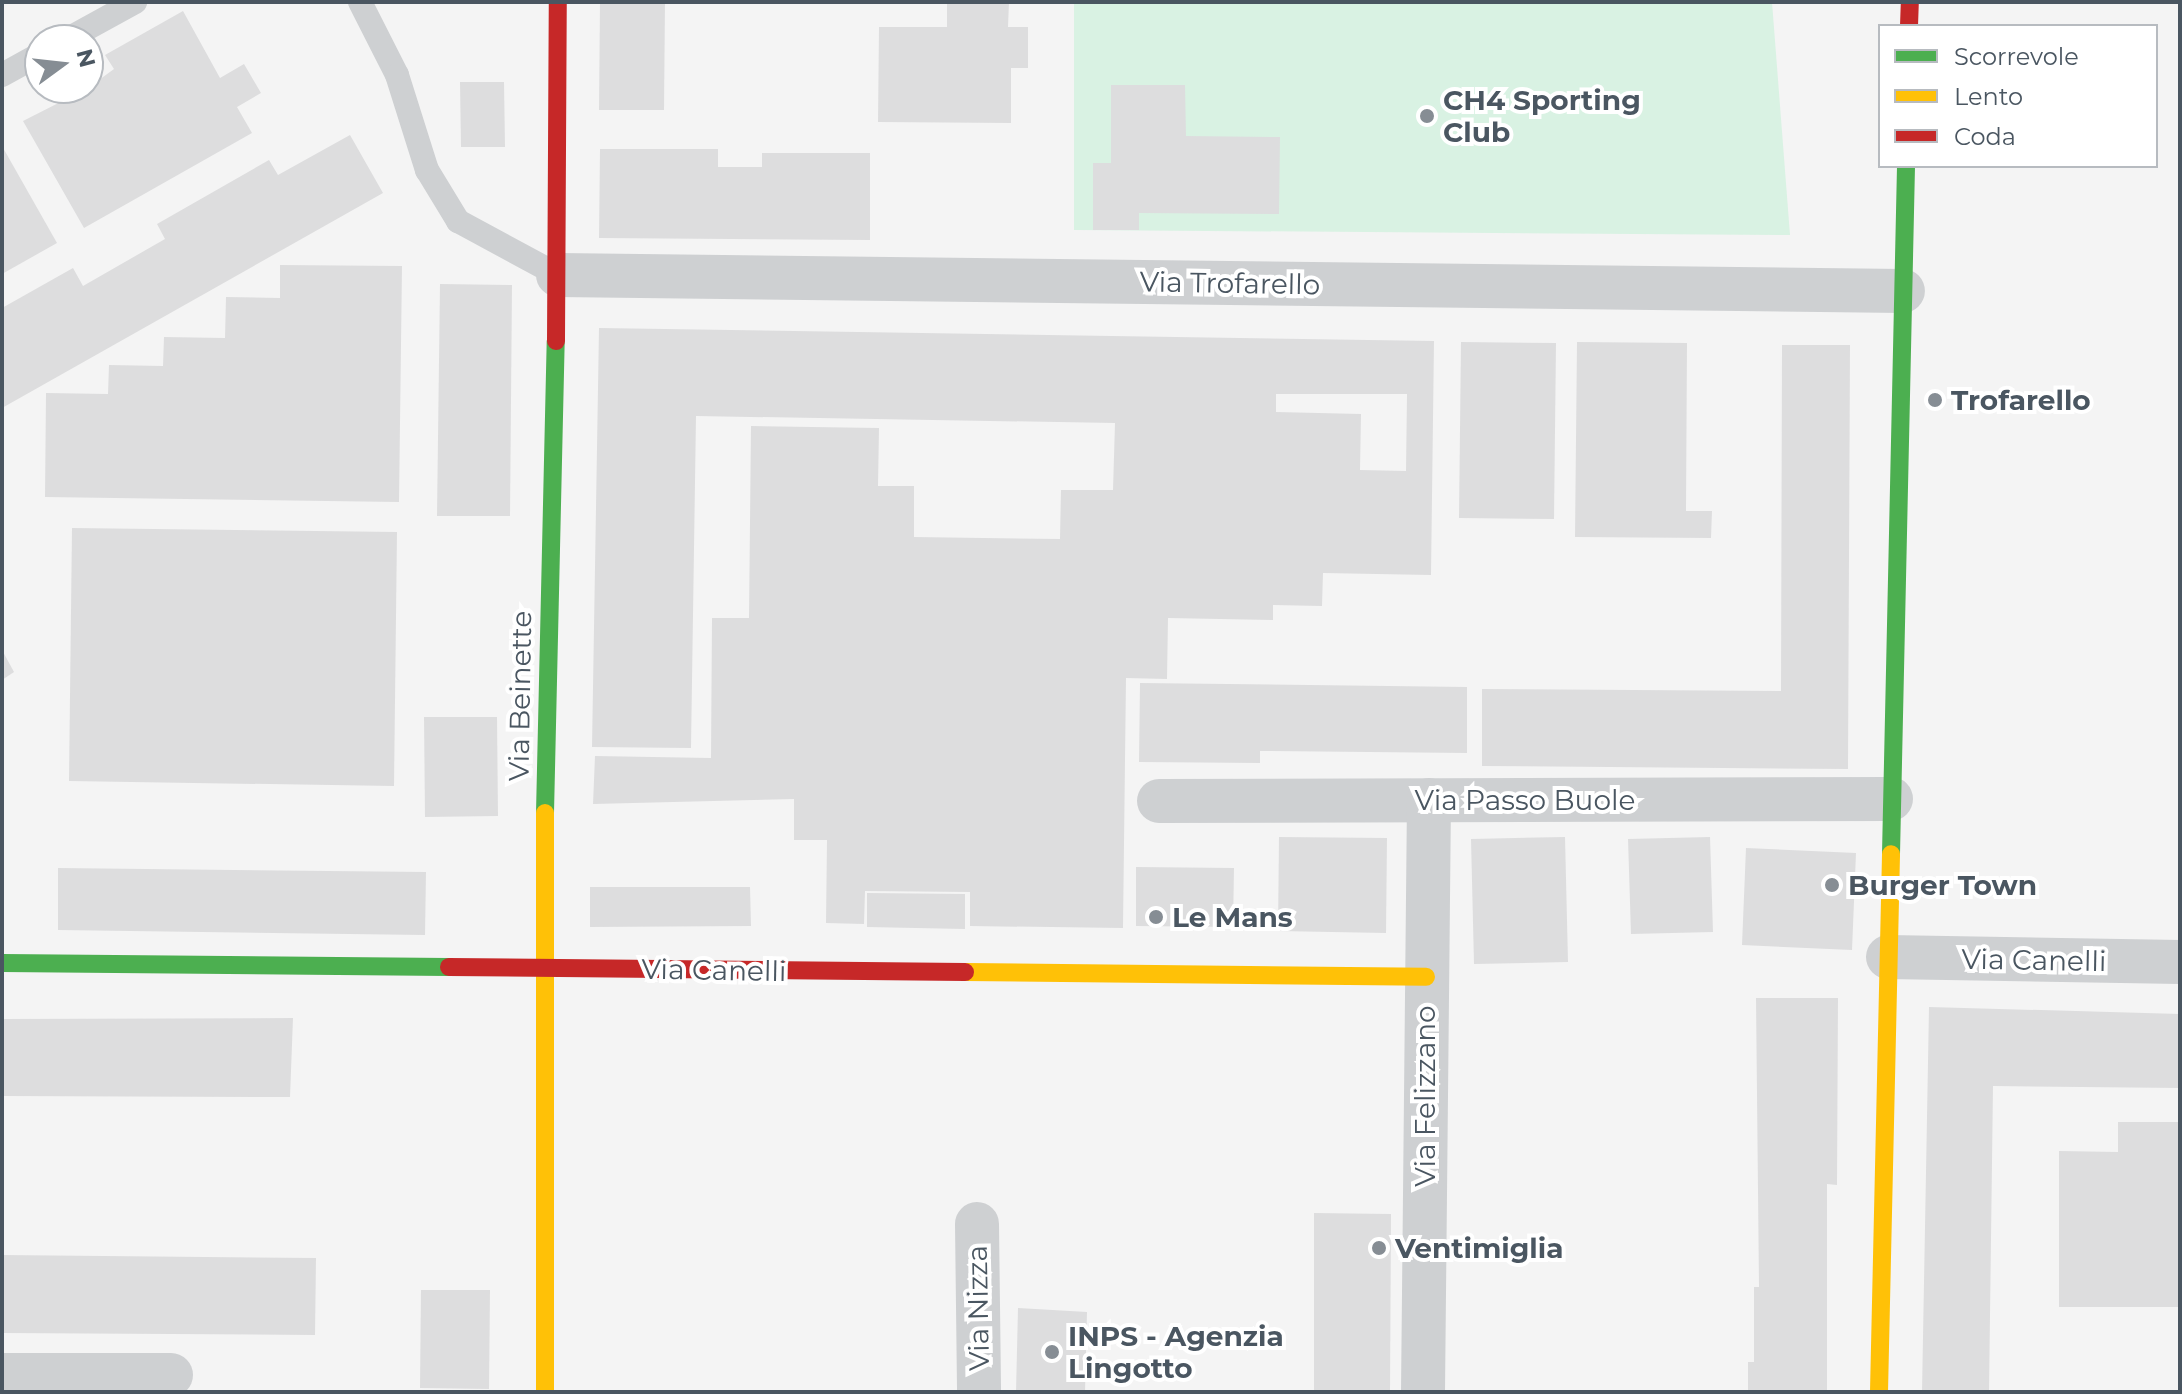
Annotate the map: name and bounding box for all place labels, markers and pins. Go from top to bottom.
place label: CH4 Sporting Club [1443,83,1641,149]
marker: CH4 Sporting Club [1418,107,1436,125]
place label: Trofarello [1951,383,2091,417]
marker: Trofarello [1926,391,1944,409]
place label: Burger Town [1848,868,2037,902]
marker: Burger Town [1823,876,1841,894]
place label: Le Mans [1172,900,1293,934]
marker: Le Mans [1147,908,1165,926]
place label: Ventimiglia [1395,1231,1564,1265]
marker: Ventimiglia [1370,1239,1388,1257]
place label: INPS - Agenzia Lingotto [1068,1319,1284,1385]
marker: INPS - Agenzia Lingotto [1043,1343,1061,1361]

